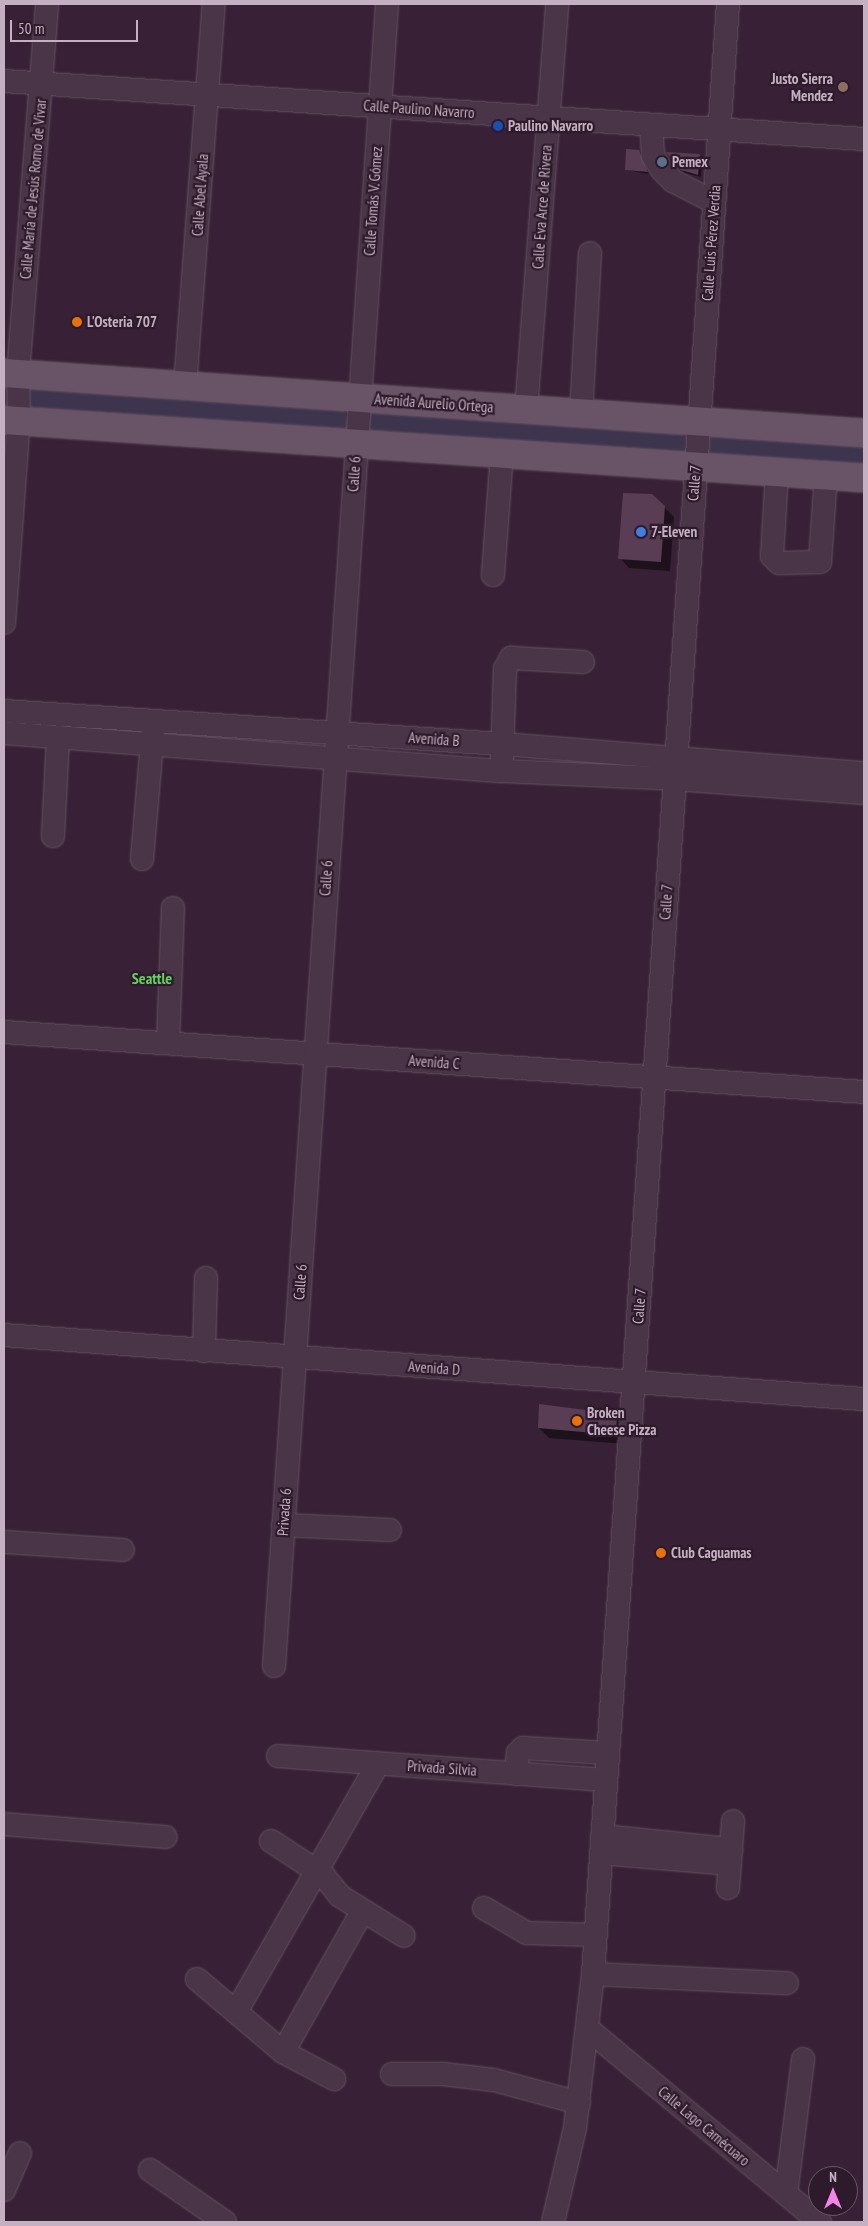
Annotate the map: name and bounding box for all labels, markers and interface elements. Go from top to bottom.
scale bar [12,10,140,42]
text: 50 m [18,19,44,38]
place label: Justo Sierra Mendez [771,69,833,104]
marker: Justo Sierra Mendez [837,81,849,93]
street label: Calle Paulino Navarro [363,96,475,122]
street label: Calle María de Jesús Romo de Vivar [16,98,50,280]
place label: Paulino Navarro [508,117,593,135]
marker: Paulino Navarro [492,120,504,132]
street label: Calle Eva Arce de Rivera [529,144,555,270]
street label: Calle Tomás V. Gómez [360,145,386,257]
street label: Calle Abel Ayala [188,153,212,237]
place label: Pemex [672,153,708,171]
marker: Pemex [656,156,668,168]
street label: Calle Luis Pérez Verdia [698,184,724,302]
place label: L'Osteria 707 [87,313,157,331]
marker: L'Osteria 707 [71,316,83,328]
street label: Avenida Aurelio Ortega [374,390,494,416]
street label: Calle 6 [344,456,364,492]
street label: Calle 7 [684,465,704,501]
place label: 7-Eleven [651,523,697,541]
marker: 7-Eleven [635,526,647,538]
street label: Avenida B [408,728,460,750]
street label: Calle 6 [316,860,336,896]
street label: Calle 7 [656,884,676,920]
district label: Seattle [132,968,172,988]
street label: Avenida C [408,1051,460,1073]
street label: Calle 6 [290,1264,310,1300]
street label: Calle 7 [629,1288,649,1324]
street label: Avenida D [407,1357,461,1379]
place label: Broken Cheese Pizza [587,1403,656,1438]
marker: Broken Cheese Pizza [571,1415,583,1427]
street label: Privada 6 [273,1487,295,1537]
place label: Club Caguamas [671,1544,752,1562]
marker: Club Caguamas [655,1547,667,1559]
street label: Privada Silvia [407,1757,477,1779]
street label: Calle Lago Camécuaro [654,2082,754,2170]
north arrow [808,2166,858,2216]
text: N [829,2168,837,2186]

